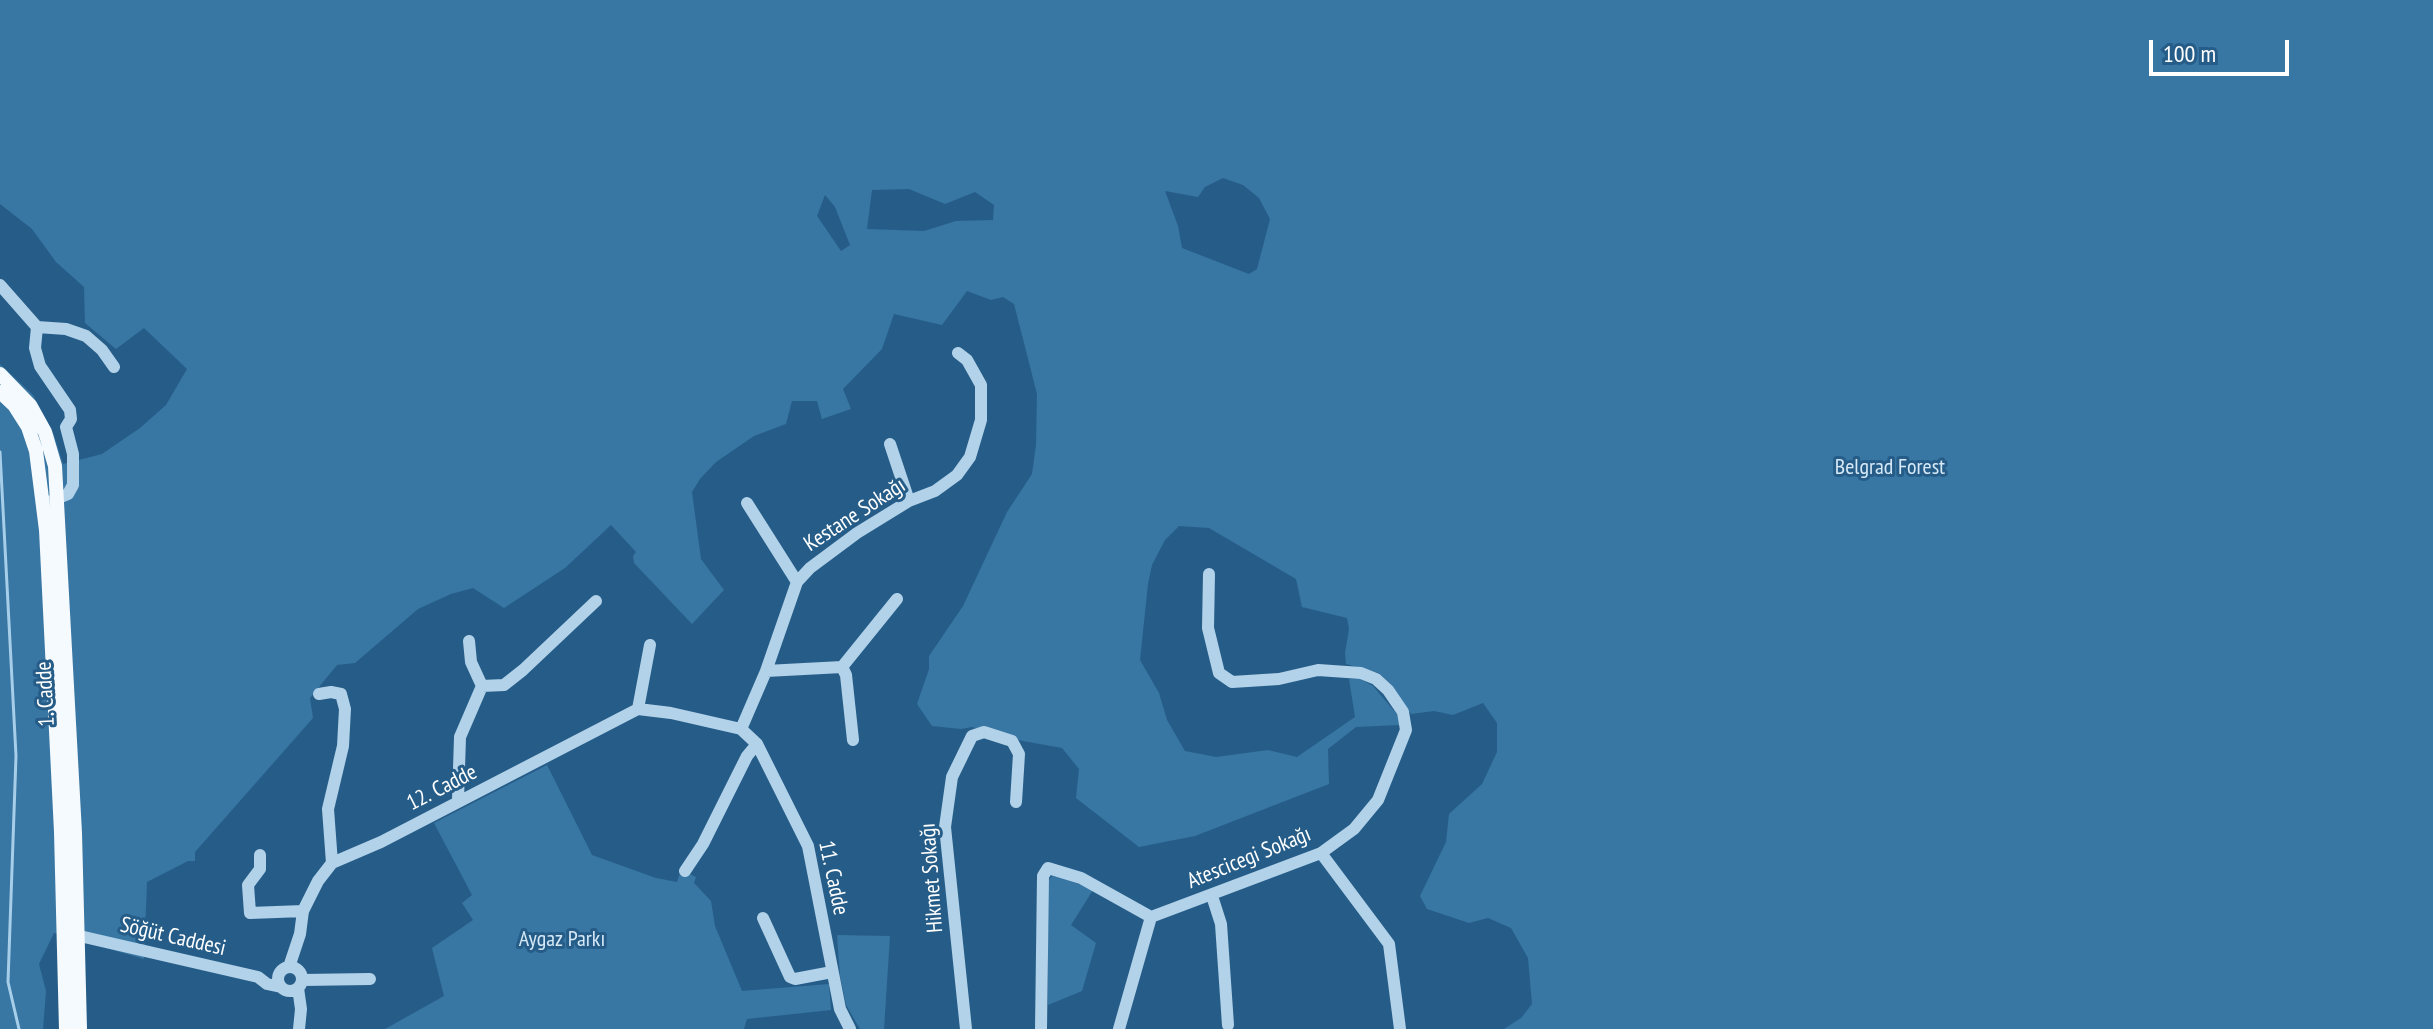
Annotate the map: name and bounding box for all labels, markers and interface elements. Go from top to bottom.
scale bar [2153,24,2293,74]
text: 100 m [2163,38,2216,69]
park label: Belgrad Forest [1835,455,1945,481]
street label: Kestane Sokağı [799,473,911,557]
street label: 1. Cadde [31,661,61,727]
street label: 12. Cadde [403,759,481,817]
street label: Atescicegi Sokağı [1183,821,1315,895]
street label: Hikmet Sokağı [915,822,949,934]
street label: 11. Cadde [812,839,854,917]
street label: Söğüt Caddesi [118,912,228,962]
park label: Aygaz Parkı [519,927,605,953]

